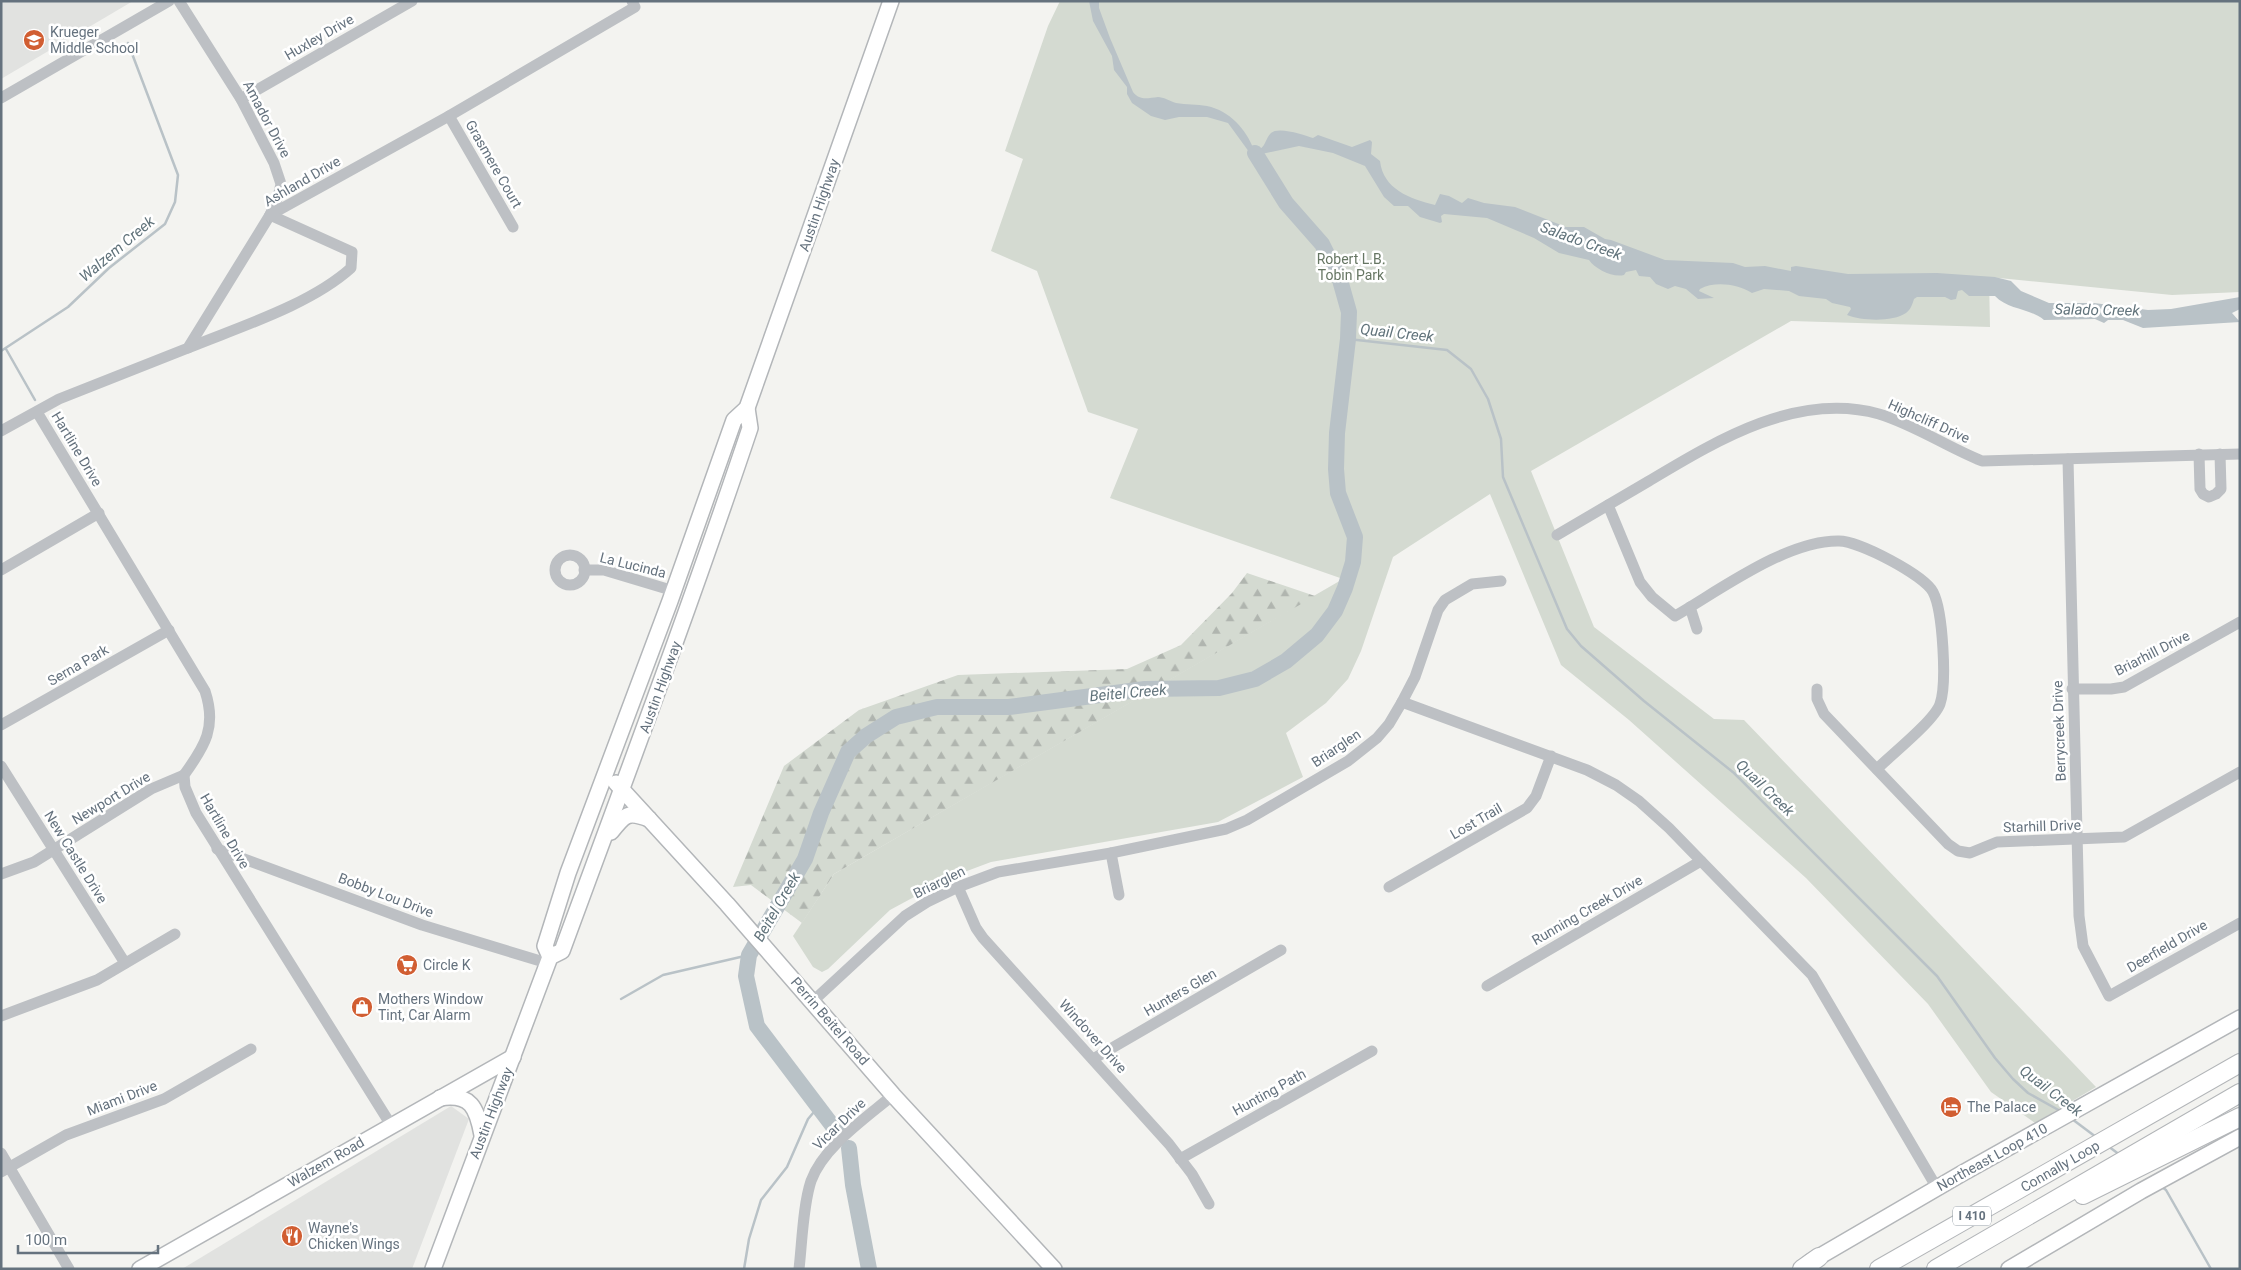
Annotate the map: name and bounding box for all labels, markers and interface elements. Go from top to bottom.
street label: Huxley Drive [282,11,356,63]
place label: Krueger Middle School [50,24,138,56]
school or university icon: Krueger Middle School [22,28,46,52]
street label: Amador Drive [240,78,294,160]
street label: Grasmere Court [462,117,526,211]
street label: Ashland Drive [261,153,343,209]
street label: Austin Highway [796,156,842,253]
water label: Walzem Creek [76,212,159,286]
water label: Salado Creek [1538,218,1625,264]
park label: Robert L.B. Tobin Park [1317,251,1385,283]
water label: Salado Creek [2054,300,2140,320]
water label: Quail Creek [1359,320,1435,346]
street label: Highcliff Drive [1886,396,1972,446]
street label: Hartline Drive [48,409,106,489]
street label: La Lucinda [598,549,668,581]
street label: Briarhill Drive [2112,627,2192,679]
street label: Austin Highway [636,638,684,735]
street label: Serna Park [45,641,112,689]
street label: Berrycreek Drive [2049,680,2069,782]
water label: Beitel Creek [1089,681,1168,705]
street label: Briarglen [1309,726,1363,770]
water label: Quail Creek [1732,756,1798,821]
street label: Newport Drive [69,768,153,828]
street label: Hartline Drive [197,791,253,871]
street label: Lost Trail [1447,800,1505,842]
street label: New Castle Drive [41,808,111,906]
street label: Starhill Drive [2003,817,2081,835]
street label: Briarglen [911,863,967,901]
water label: Beitel Creek [750,869,804,945]
street label: Bobby Lou Drive [336,870,436,920]
street label: Running Creek Drive [1529,872,1645,948]
street label: Deerfield Drive [2124,917,2210,975]
supermarket icon: Circle K [395,953,419,977]
place label: Circle K [423,957,471,973]
street label: Hunters Glen [1141,965,1219,1019]
street label: Perrin Beitel Road [788,974,872,1068]
place label: Mothers Window Tint, Car Alarm [378,991,484,1023]
shop icon: Mothers Window Tint, Car Alarm [350,995,374,1019]
street label: Windover Drive [1056,996,1130,1076]
water label: Quail Creek [2016,1062,2086,1121]
street label: Austin Highway [466,1065,516,1161]
street label: Hunting Path [1230,1065,1308,1119]
street label: Miami Drive [85,1077,159,1119]
street label: Vicar Drive [809,1095,869,1153]
hotel icon: The Palace [1939,1095,1963,1119]
place label: The Palace [1967,1099,2036,1115]
street label: Northeast Loop 410 [1934,1120,2050,1194]
street label: Walzem Road [285,1134,367,1190]
street label: Connally Loop [2018,1137,2102,1195]
road number: I 410 [1953,1206,1991,1226]
place label: Wayne's Chicken Wings [308,1220,400,1252]
scale bar [18,1222,158,1254]
restaurant icon: Wayne's Chicken Wings [280,1224,304,1248]
text: 100 m [25,1231,67,1249]

